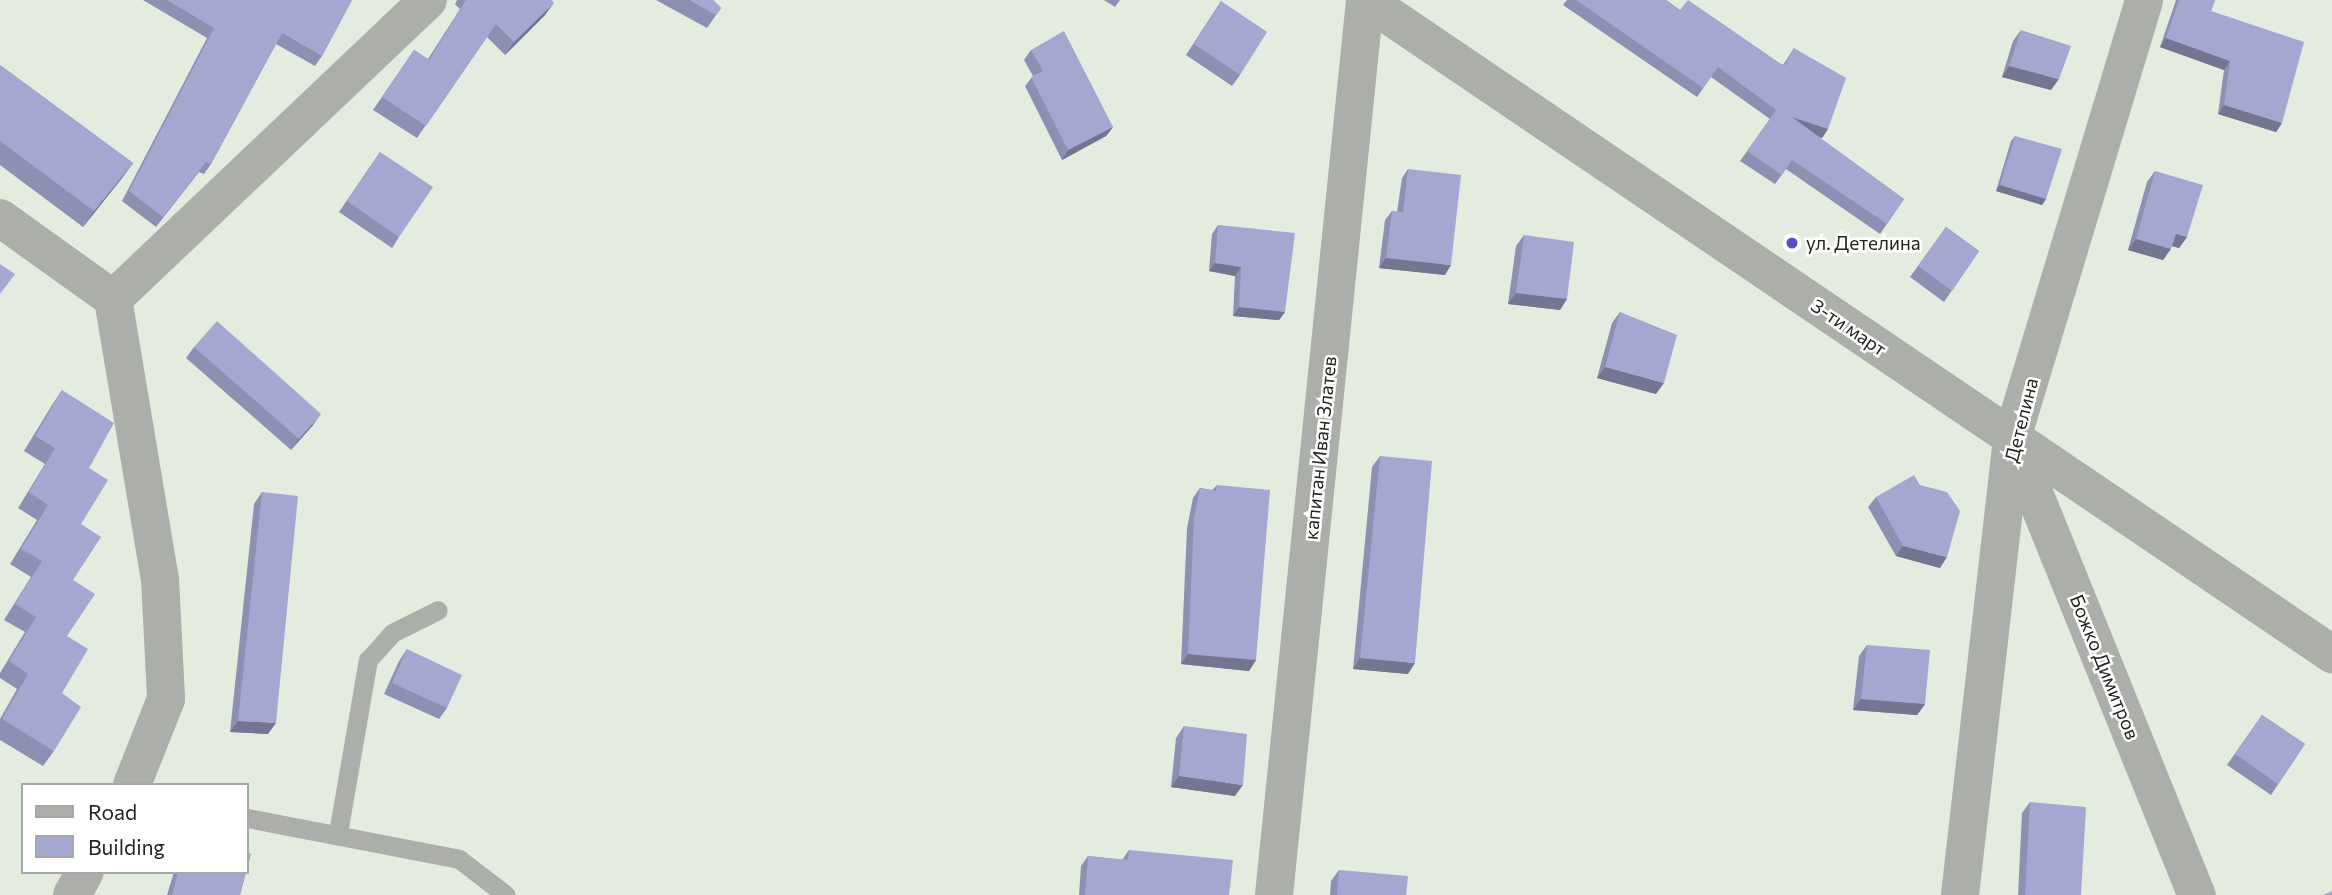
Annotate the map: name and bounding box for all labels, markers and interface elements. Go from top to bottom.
place label: ул. Детелина [1806,232,1921,254]
marker: ул. Детелина [1784,235,1800,251]
street label: 3-ти март [1807,294,1891,360]
street label: капитан Иван Златев [1299,355,1341,541]
street label: Детелина [2000,375,2042,465]
street label: Божко Димитров [2066,591,2144,743]
legend [21,783,248,874]
text: Road [88,799,137,824]
text: Building [88,834,165,859]

